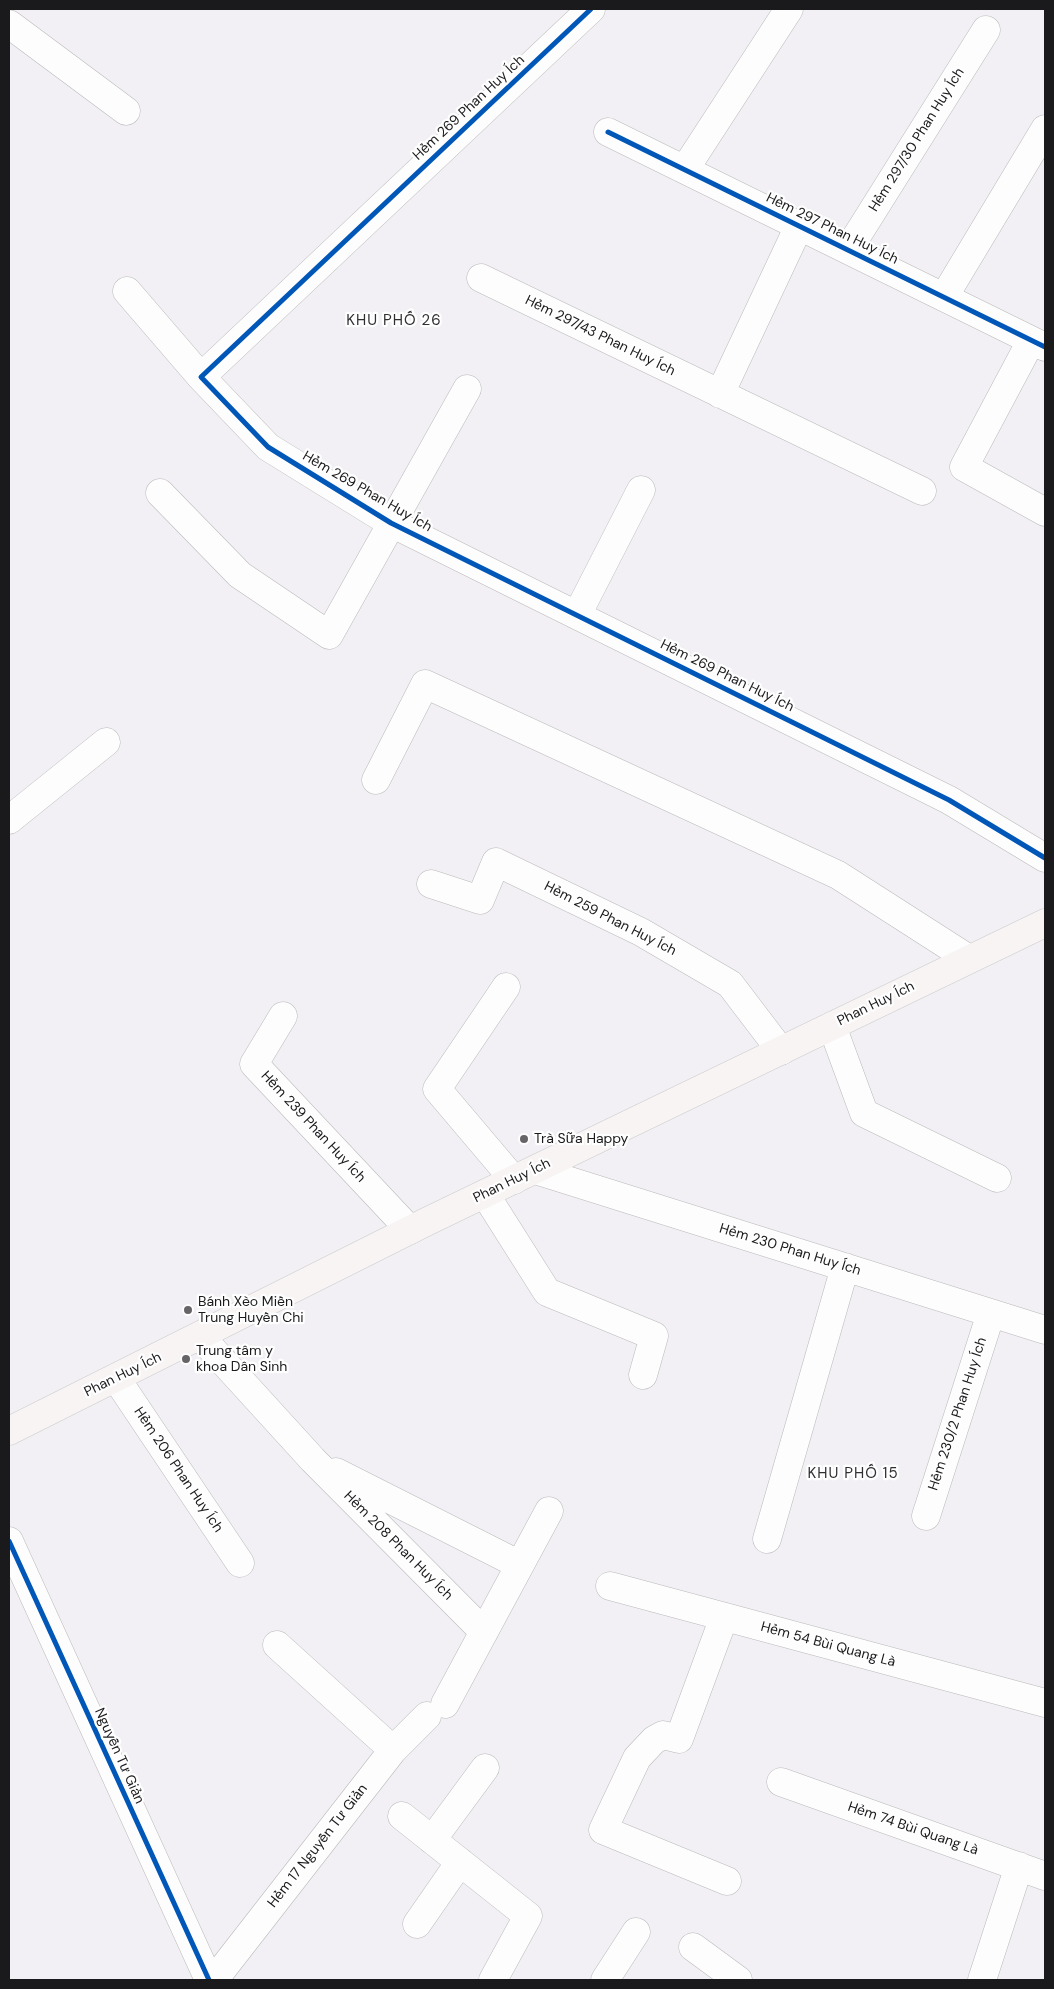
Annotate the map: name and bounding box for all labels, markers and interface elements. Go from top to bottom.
street label: Hẻm 269 Phan Huy Ích [410,52,528,164]
street label: Hẻm 297/30 Phan Huy Ích [866,65,968,215]
street label: Hẻm 297 Phan Huy Ích [763,190,901,268]
street label: Hẻm 297/43 Phan Huy Ích [522,292,678,380]
district label: KHU PHỐ 26 [345,312,443,330]
street label: Hẻm 269 Phan Huy Ích [299,448,435,536]
street label: Hẻm 269 Phan Huy Ích [657,636,797,716]
street label: Hẻm 259 Phan Huy Ích [541,878,679,960]
street label: Phan Huy Ích [835,978,917,1030]
street label: Hẻm 239 Phan Huy Ích [257,1068,369,1186]
place label: Trà Sữa Happy [534,1131,628,1147]
marker: Trà Sữa Happy [518,1133,530,1145]
street label: Phan Huy Ích [471,1155,553,1207]
street label: Hẻm 230 Phan Huy Ích [717,1220,863,1280]
place label: Bánh Xèo Miền Trung Huyền Chi [198,1294,304,1326]
marker: Bánh Xèo Miền Trung Huyền Chi [182,1304,194,1316]
street label: Hẻm 230/2 Phan Huy Ích [925,1335,991,1493]
place label: Trung tâm y khoa Dân Sinh [196,1343,287,1375]
street label: Phan Huy Ích [82,1349,164,1401]
marker: Trung tâm y khoa Dân Sinh [180,1353,192,1365]
street label: Hẻm 206 Phan Huy Ích [130,1404,226,1536]
district label: KHU PHỐ 15 [806,1465,900,1483]
street label: Hẻm 208 Phan Huy Ích [340,1488,456,1604]
street label: Hẻm 54 Bùi Quang Là [759,1619,897,1671]
street label: Nguyễn Tư Giản [90,1705,148,1807]
street label: Hẻm 17 Nguyễn Tư Giản [265,1781,371,1911]
street label: Hẻm 74 Bùi Quang Là [846,1799,980,1859]

